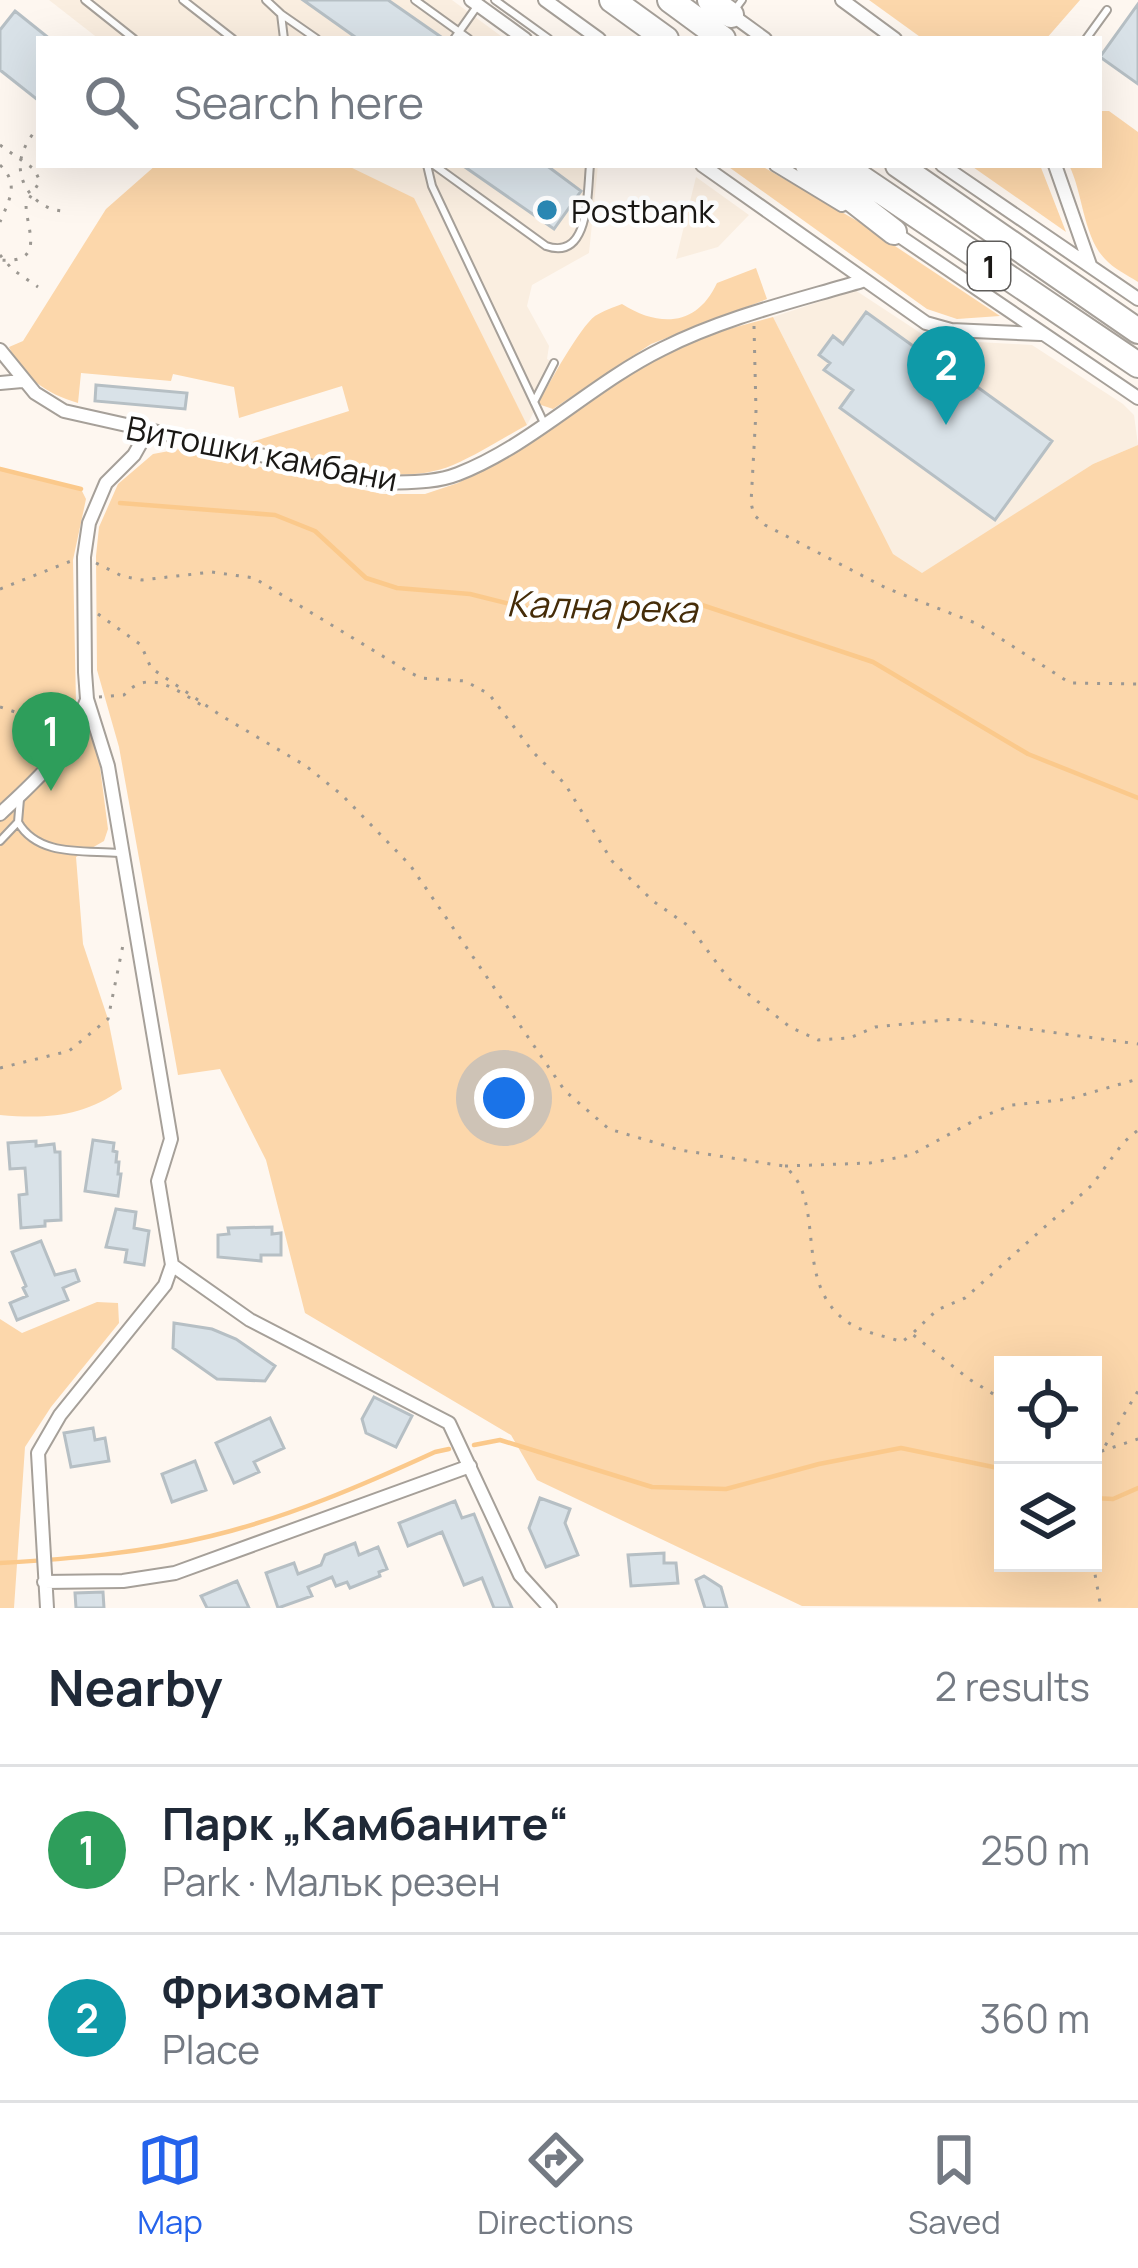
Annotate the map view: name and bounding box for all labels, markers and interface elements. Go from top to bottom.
search box [36,36,1102,168]
icon: search [78,69,144,135]
text: Search here [174,71,424,133]
place label: Postbank [571,188,716,233]
marker: Postbank [534,197,560,223]
road number: 1 [968,242,1010,290]
pin: 2 [907,326,985,425]
street label: Витошки камбани [123,405,401,501]
water label: Кална река [506,578,700,634]
pin: 1 [12,692,90,791]
your location [474,1068,534,1128]
map controls [994,1356,1102,1572]
button: locate [994,1356,1102,1464]
button: layers [994,1464,1102,1572]
text: Nearby [48,1652,223,1721]
text: 2 results [935,1659,1090,1713]
text: Парк „Камбаните“ [162,1792,569,1854]
text: 1 [78,1823,96,1877]
text: 250 m [981,1823,1090,1877]
text: Park · Малък резен [162,1854,501,1908]
text: Фризомат [162,1960,384,2022]
text: 2 [75,1991,99,2045]
text: 360 m [980,1991,1090,2045]
text: Place [162,2022,260,2076]
tab: Map [137,2127,203,2244]
tab: Directions [477,2127,634,2244]
tab: Saved [908,2127,1001,2244]

